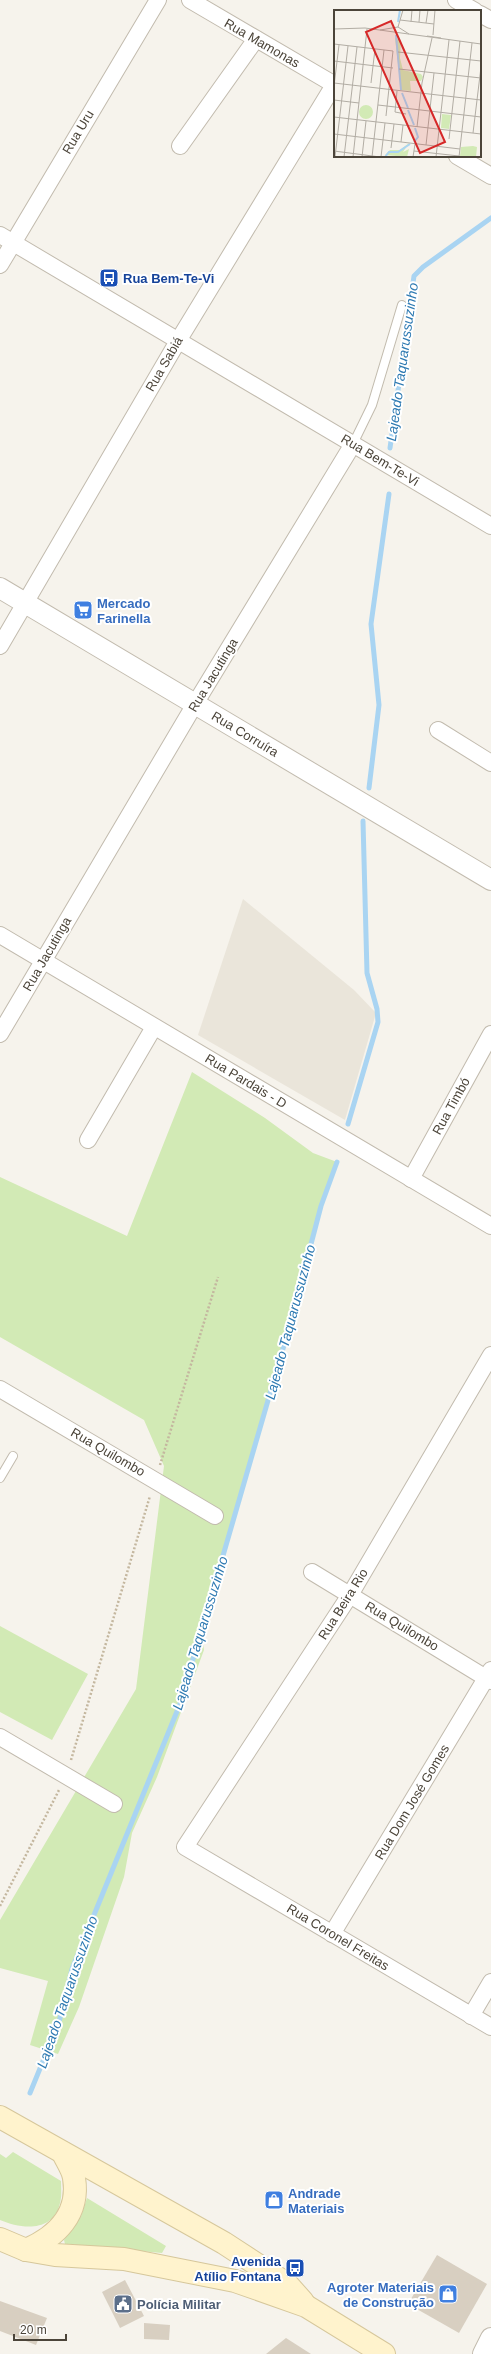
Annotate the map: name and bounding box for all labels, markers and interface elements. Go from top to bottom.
inset map [334,10,481,157]
street label: Rua Mamonas [222,15,303,71]
street label: Rua Uru [59,107,97,157]
bus stop icon: Rua Bem-Te-Vi [98,267,120,289]
place label: Rua Bem-Te-Vi [123,271,214,286]
water label: Lajeado Taquarussuzinho [383,282,421,442]
street label: Rua Sabiá [142,333,186,394]
street label: Rua Bem-Te-Vi [338,431,422,489]
place label: Mercado Farinella [97,596,151,626]
supermarket icon: Mercado Farinella [72,599,94,621]
street label: Rua Jacutinga [185,635,241,714]
street label: Rua Corruíra [209,708,282,760]
street label: Rua Jacutinga [20,914,75,994]
street label: Rua Pardais - D [202,1051,290,1111]
street label: Rua Timbó [429,1075,473,1137]
water label: Lajeado Taquarussuzinho [262,1243,318,1401]
street label: Rua Quilombo [68,1425,148,1479]
water label: Lajeado Taquarussuzinho [169,1554,231,1712]
street label: Rua Beira Rio [315,1566,371,1642]
street label: Rua Quilombo [363,1598,441,1654]
street label: Rua Dom José Gomes [372,1741,453,1862]
street label: Rua Coronel Freitas [284,1901,392,1974]
water label: Lajeado Taquarussuzinho [33,1914,101,2070]
place label: Andrade Materiais [288,2186,344,2216]
shop icon: Andrade Materiais [263,2189,285,2211]
place label: Avenida Atílio Fontana [194,2254,282,2284]
bus stop icon: Avenida Atílio Fontana [284,2257,306,2279]
place label: Agroter Materiais de Construção [327,2280,434,2310]
shop icon: Agroter Materiais de Construção [437,2283,459,2305]
public building icon: Polícia Militar [112,2293,134,2315]
place label: Polícia Militar [137,2297,221,2312]
scale bar [14,2316,66,2342]
text: 20 m [20,2323,47,2337]

